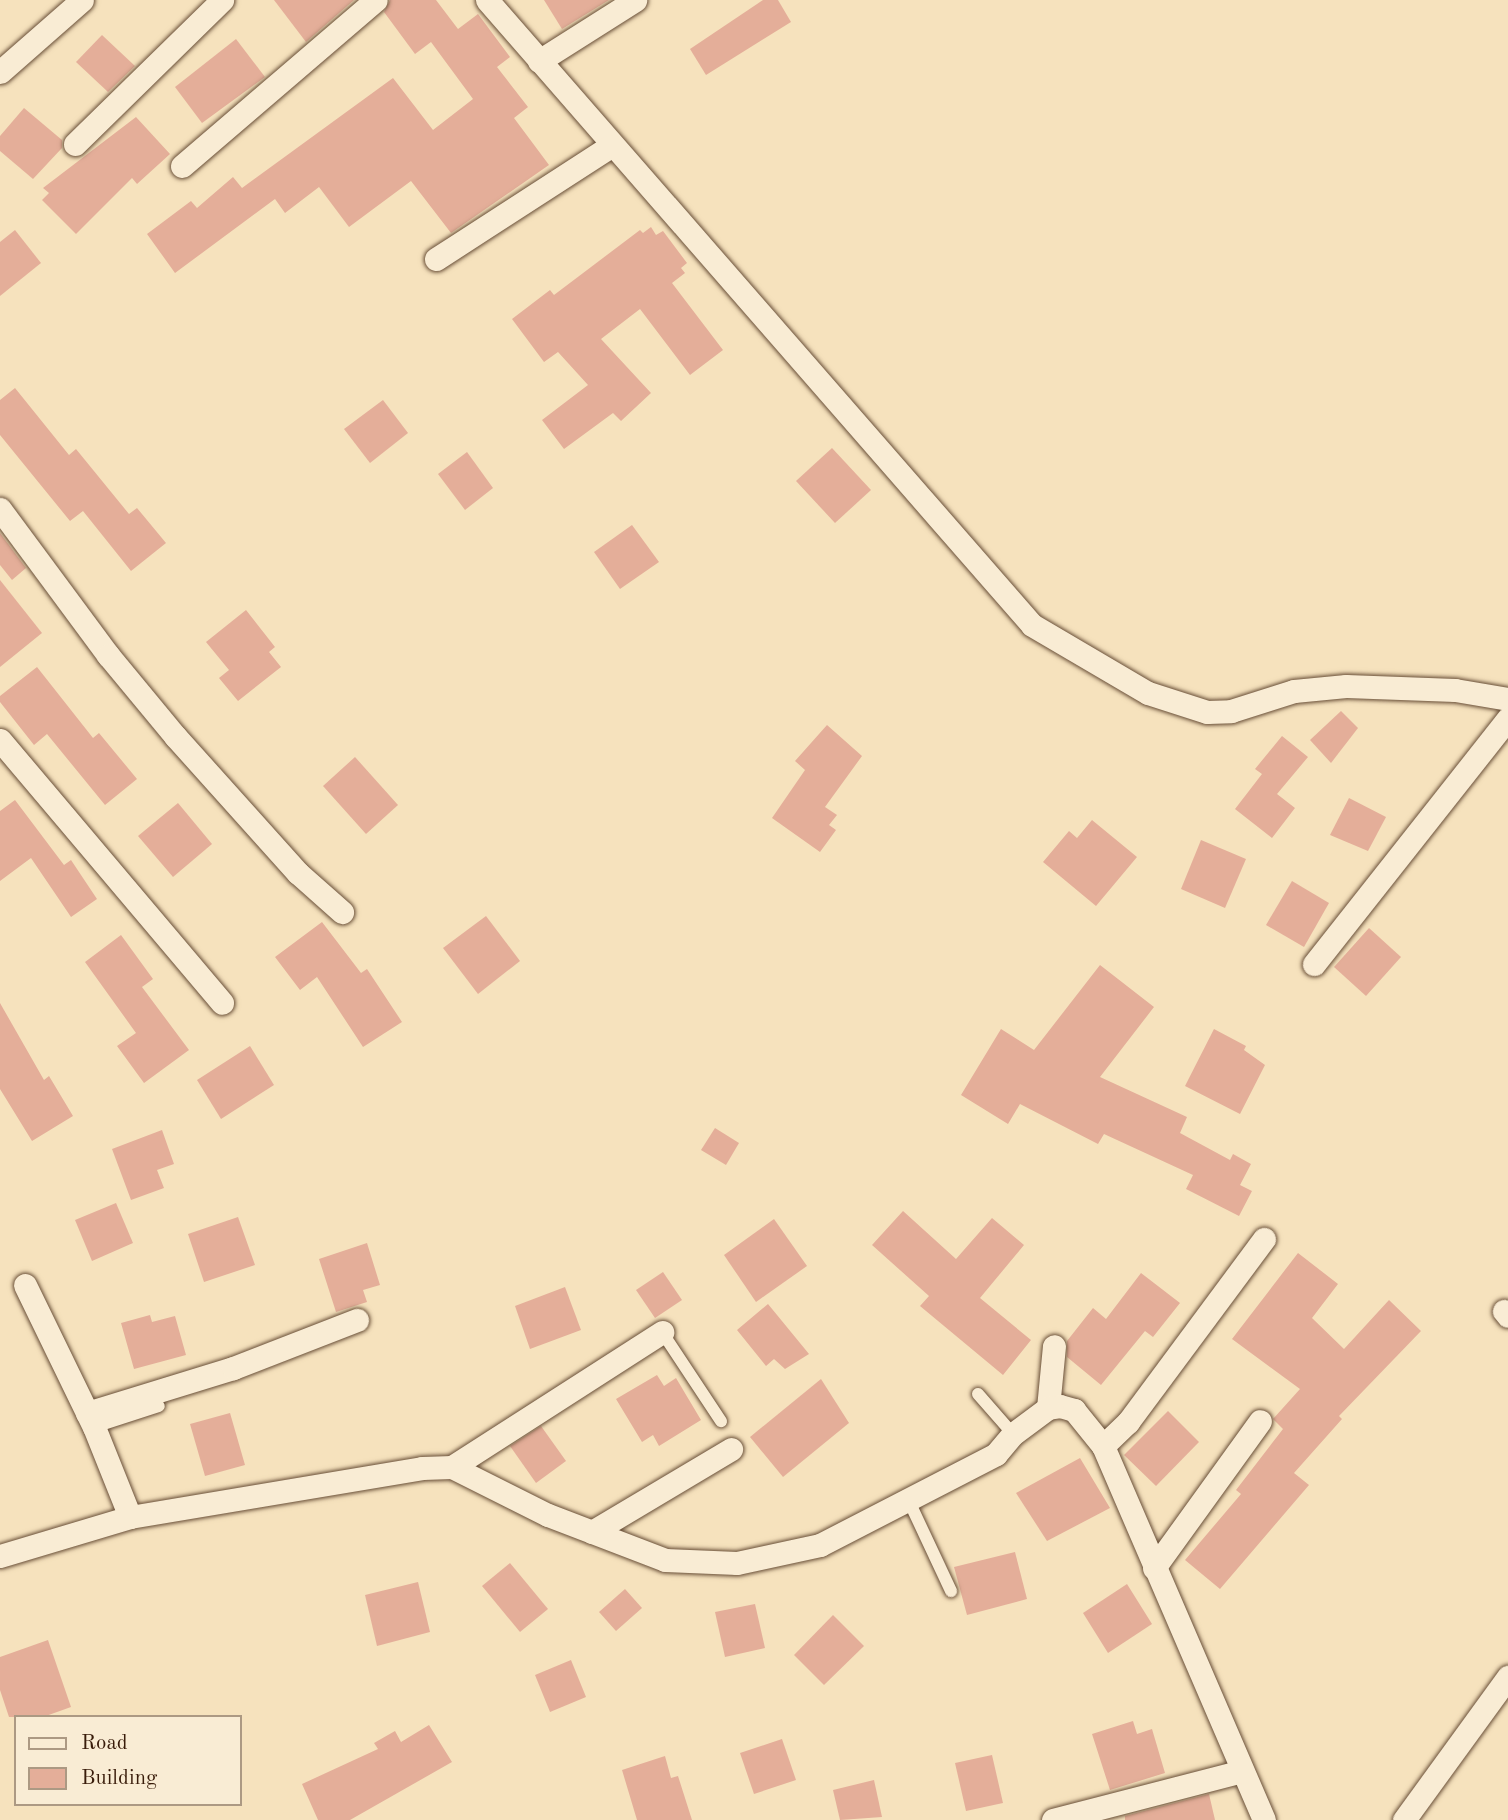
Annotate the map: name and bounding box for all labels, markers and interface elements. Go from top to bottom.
legend [14,1715,242,1806]
text: Road [81,1733,128,1754]
text: Building [81,1768,157,1789]

